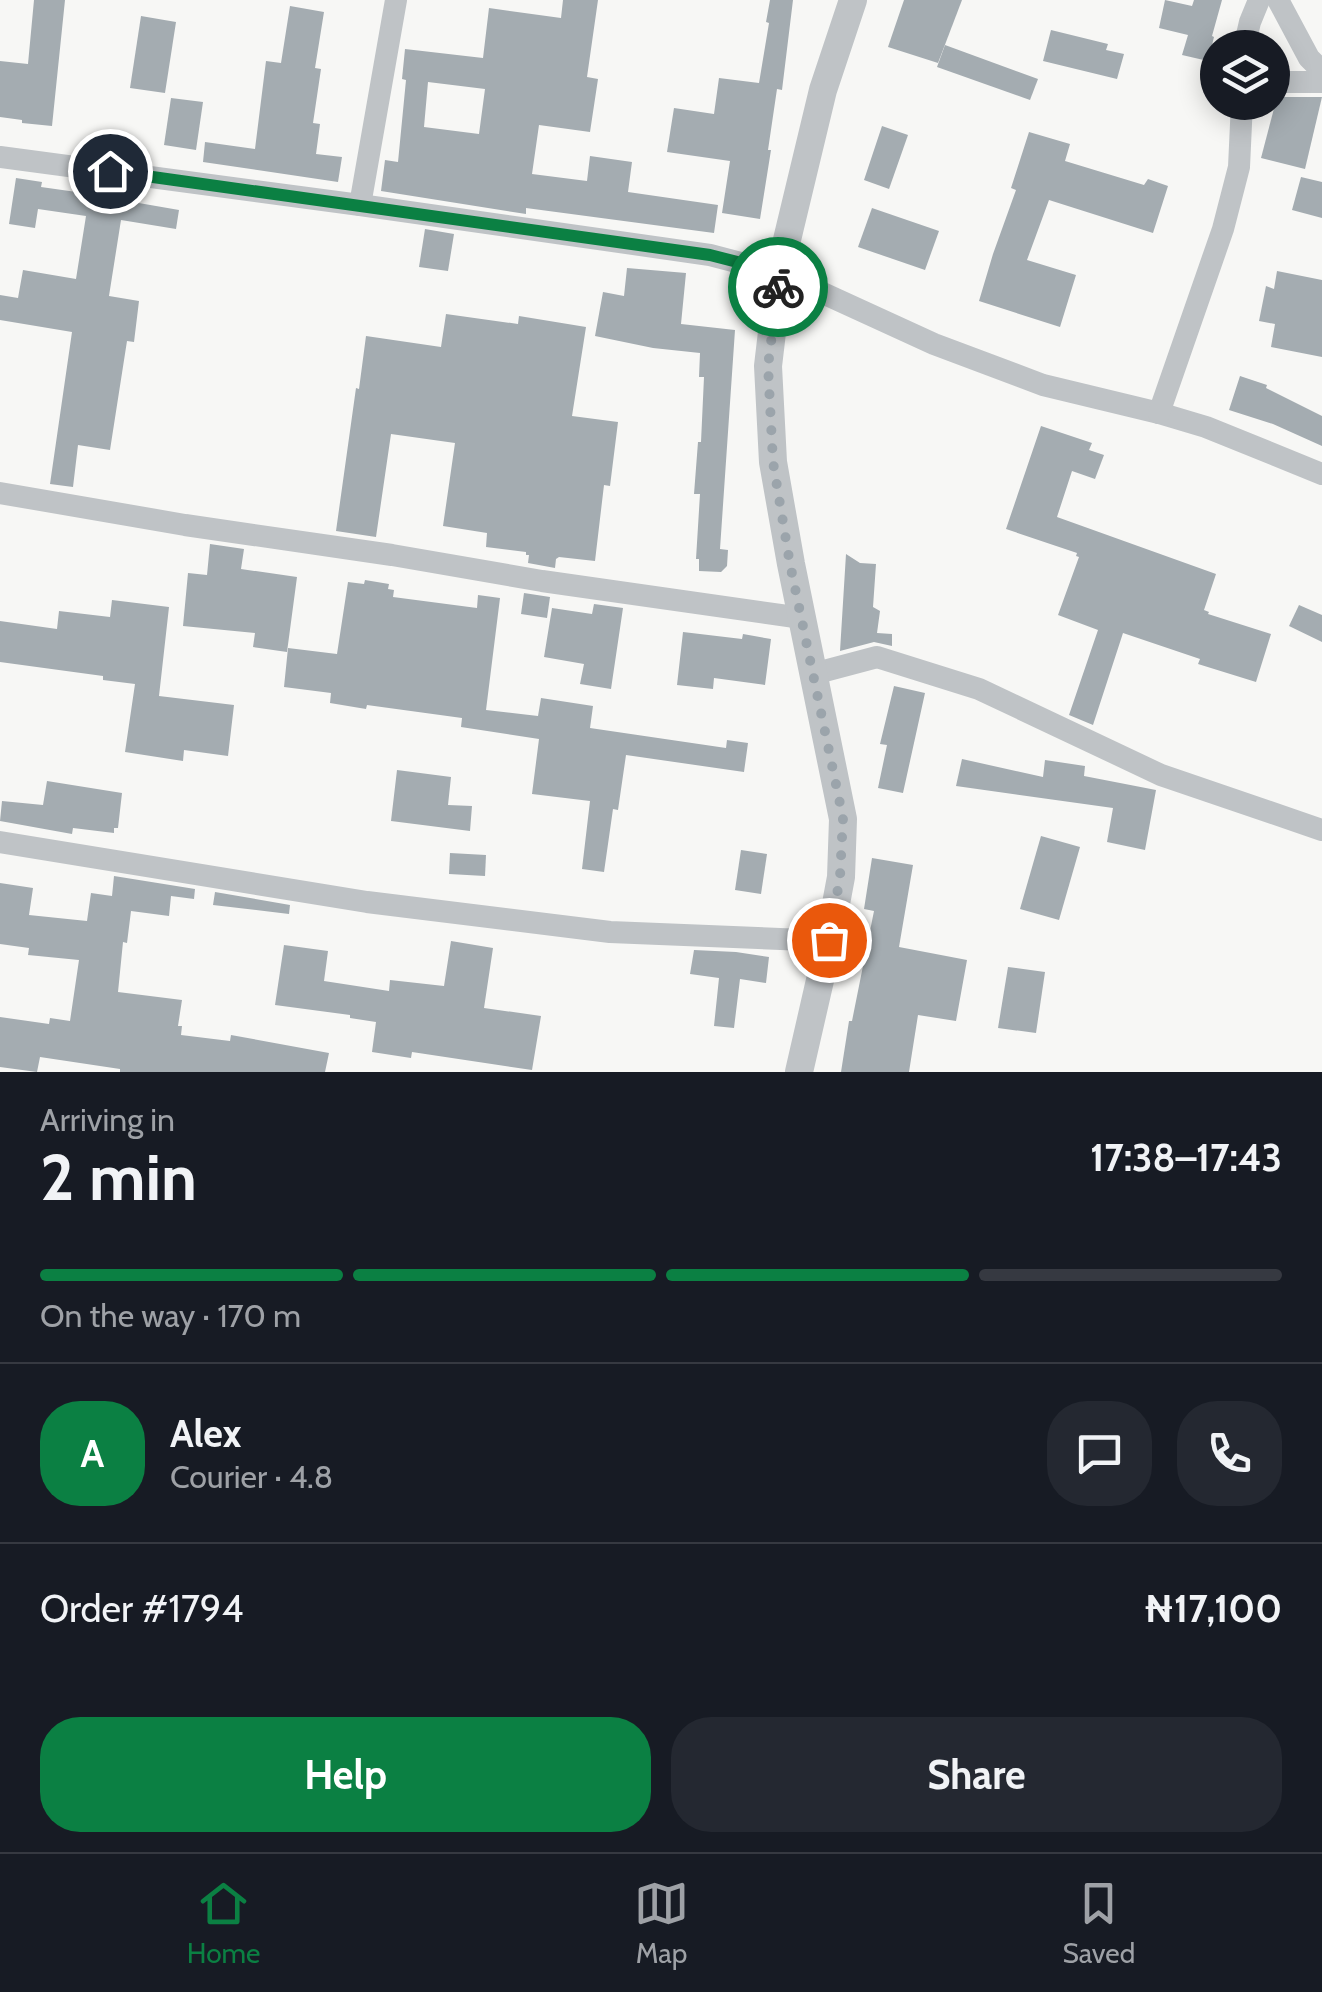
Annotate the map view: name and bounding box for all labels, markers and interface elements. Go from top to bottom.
map controls [1200,30,1290,120]
button: layers [1200,30,1290,120]
pin [68,129,153,214]
icon: home [83,144,138,199]
courier [728,237,828,337]
icon: bike [751,260,806,315]
pin [787,898,872,983]
icon: bag [802,913,857,968]
text: Arriving in [40,1100,175,1139]
text: 17:38–17:43 [1090,1134,1282,1181]
text: 2 min [40,1137,197,1216]
text: On the way · 170 m [40,1296,301,1335]
button: chat [1047,1401,1152,1506]
button: phone [1177,1401,1282,1506]
text: Alex [170,1410,241,1457]
text: A [81,1430,104,1477]
text: Courier · 4.8 [170,1457,333,1496]
text: Order #1794 [40,1585,243,1632]
text: ₦17,100 [1143,1585,1282,1632]
button: Help [40,1717,651,1832]
button: Share [671,1717,1282,1832]
tab: Home [187,1876,260,1970]
tab: Map [634,1876,689,1970]
tab: Saved [1063,1876,1135,1970]

